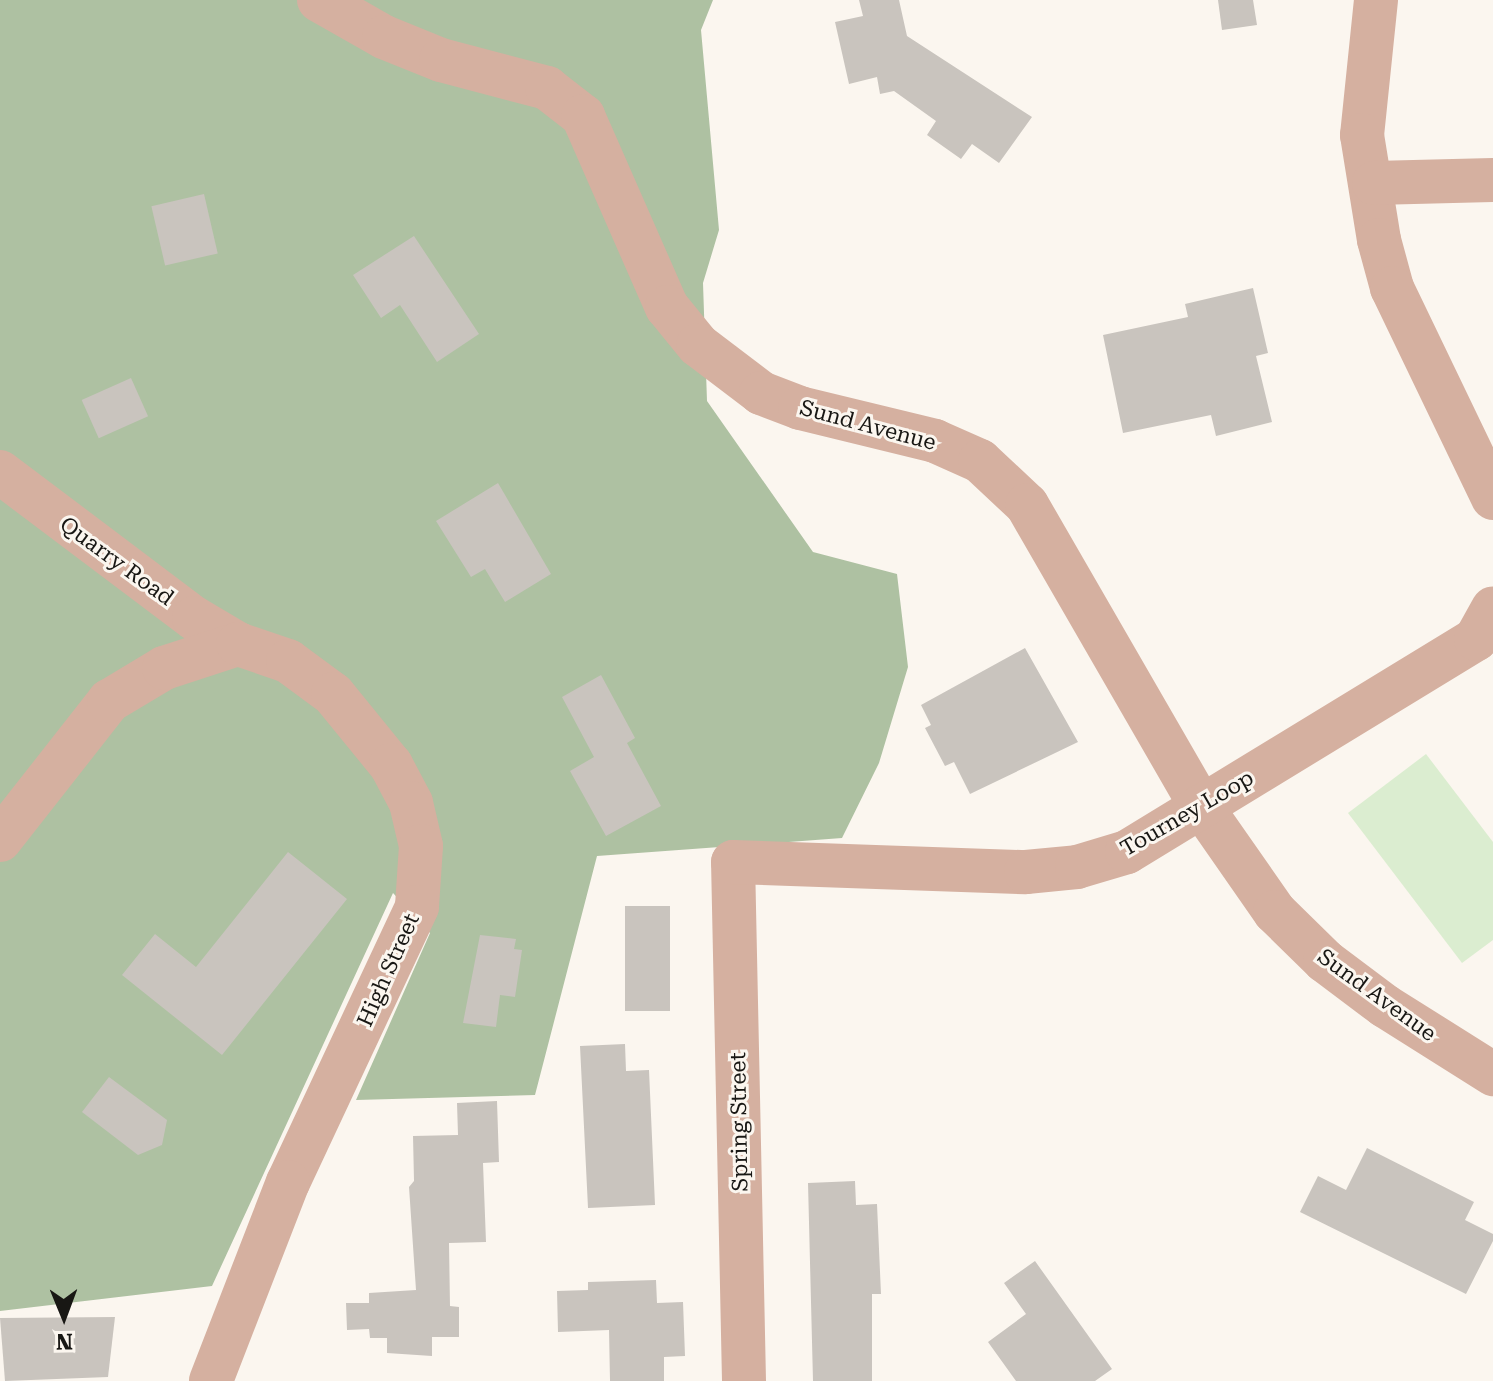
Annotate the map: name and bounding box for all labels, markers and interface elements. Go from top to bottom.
street label: Sund Avenue [797,394,939,456]
street label: Quarry Road [55,511,179,611]
street label: Tourney Loop [1116,764,1258,862]
street label: High Street [351,909,425,1031]
street label: Sund Avenue [1313,943,1441,1047]
street label: Spring Street [725,1052,753,1192]
north arrow [24,1277,104,1357]
text: N [56,1329,73,1354]

